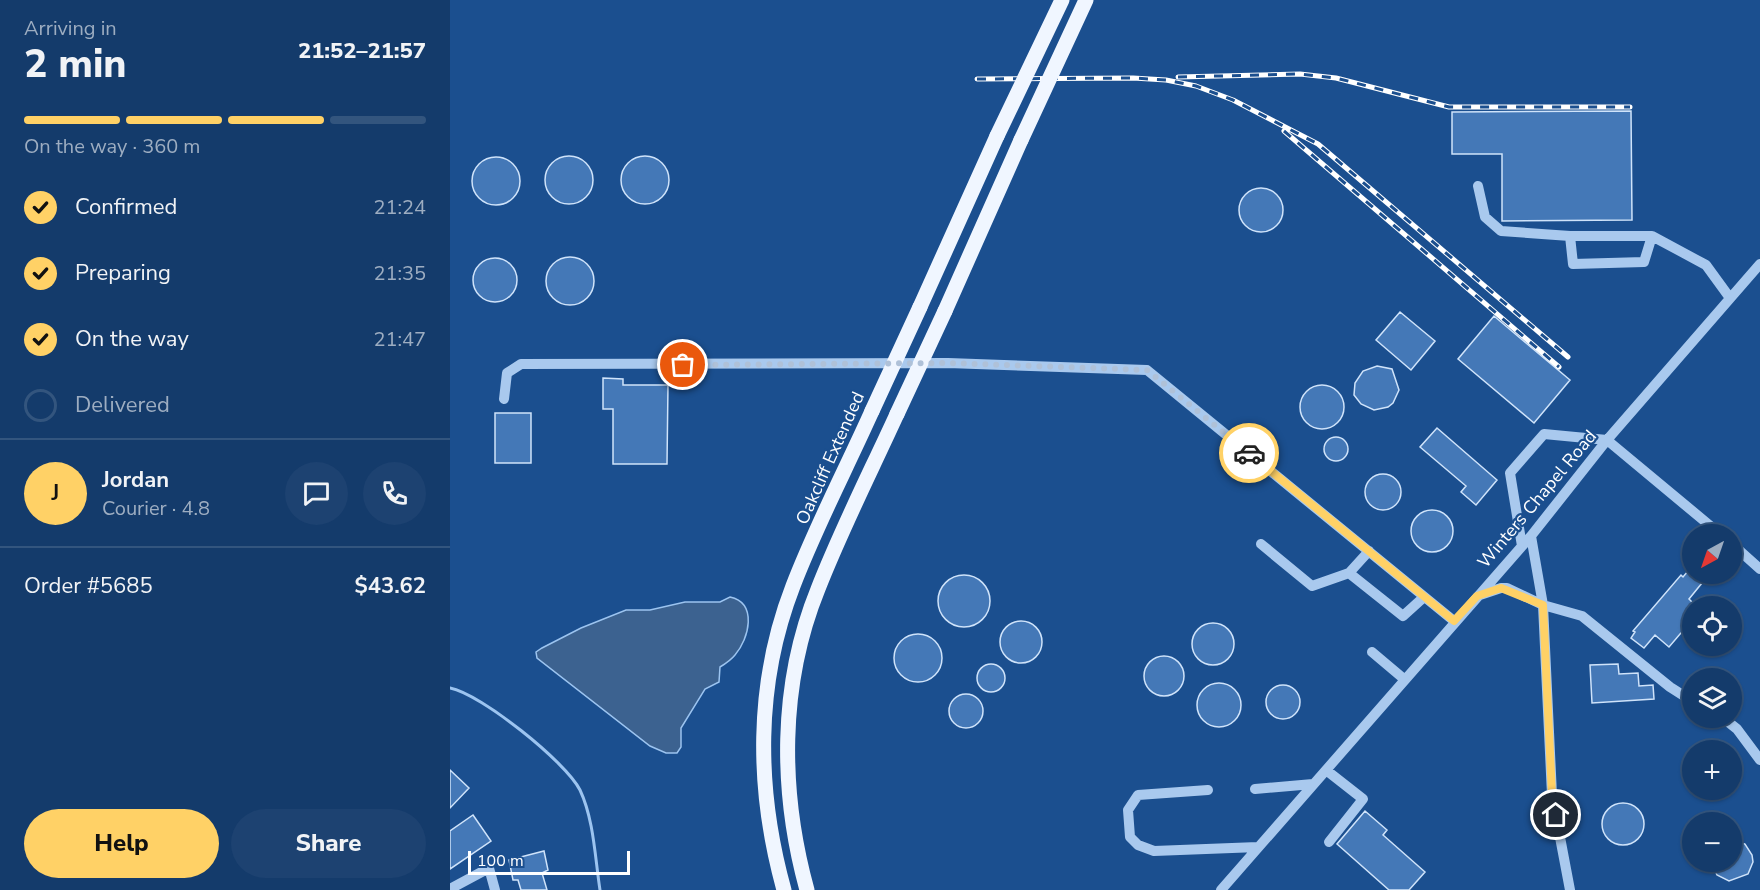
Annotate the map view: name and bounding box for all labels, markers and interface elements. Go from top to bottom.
text: Arriving in [24,15,117,42]
text: 21:52–21:57 [298,36,426,66]
text: 2 min [24,38,127,91]
text: On the way · 360 m [24,133,200,160]
icon: check [24,191,57,224]
text: Confirmed [75,192,177,222]
text: 21:24 [373,194,426,221]
icon: check [24,257,57,290]
text: Preparing [75,258,171,288]
text: 21:35 [373,260,426,287]
icon: check [24,323,57,356]
text: On the way [75,324,189,354]
text: 21:47 [373,326,426,353]
pin [657,339,708,390]
icon: bag [666,348,699,381]
street label: Oakcliff Extended [790,388,870,528]
text: Delivered [75,390,170,420]
courier [1219,423,1279,483]
street label: Winters Chapel Road [1472,425,1602,573]
icon: car [1233,437,1266,470]
button: chat [285,462,348,525]
button: phone [363,462,426,525]
text: Jordan [102,465,169,495]
text: J [52,478,59,508]
text: Courier · 4.8 [102,495,210,522]
north arrow [1682,524,1742,584]
map controls [1682,524,1742,872]
text: Order #5685 [24,571,153,601]
text: $43.62 [355,571,426,601]
button: locate [1682,596,1742,656]
button: layers [1682,668,1742,728]
button: + [1682,740,1742,800]
pin [1530,789,1581,840]
icon: home [1539,798,1572,831]
button: Help [24,809,219,878]
button: Share [231,809,426,878]
button: − [1682,812,1742,872]
scale bar [468,848,630,876]
text: 100 m [477,850,524,872]

